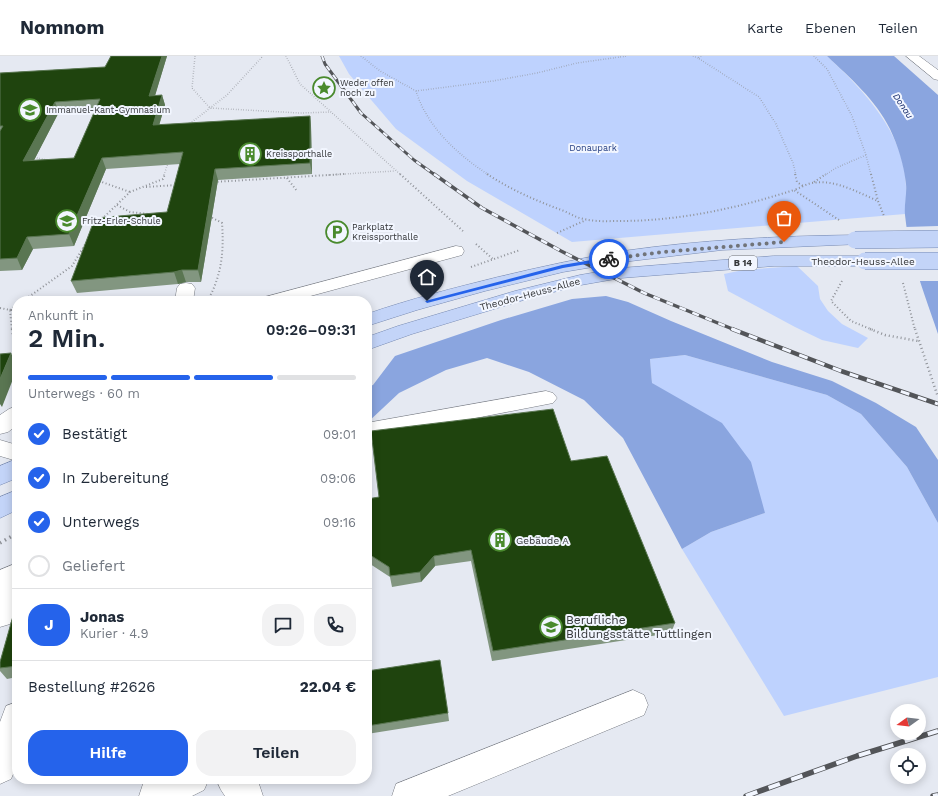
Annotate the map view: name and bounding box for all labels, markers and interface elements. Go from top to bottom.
text: Nomnom [20,16,104,39]
text: Karte [747,20,783,36]
text: Ebenen [805,20,856,36]
text: Teilen [878,20,918,36]
place icon: Weder offen noch zu [311,75,337,101]
place label: Weder offen noch zu [340,78,394,98]
water label: Donau [891,92,915,121]
school or university icon: Immanuel-Kant-Gymnasium [17,97,43,123]
place label: Immanuel-Kant-Gymnasium [46,105,170,115]
building icon: Kreissporthalle [237,141,263,167]
park label: Donaupark [569,143,617,153]
place label: Kreissporthalle [266,149,332,159]
pin [767,201,801,242]
icon: bag [773,207,795,229]
school or university icon: Fritz-Erler-Schule [54,208,80,234]
place label: Fritz-Erler-Schule [82,216,161,226]
parking icon: Parkplatz Kreissporthalle [324,219,350,245]
place label: Parkplatz Kreissporthalle [352,222,418,242]
courier [589,239,629,279]
icon: bike [598,248,620,270]
road number: B 14 [729,256,757,270]
street label: Theodor-Heuss-Allee [811,256,915,267]
pin [410,260,444,301]
icon: home [416,266,438,288]
street label: Theodor-Heuss-Allee [479,275,582,313]
text: Ankunft in [28,308,94,323]
text: 09:26–09:31 [266,321,356,339]
text: 2 Min. [28,323,105,353]
text: Unterwegs · 60 m [28,386,140,401]
icon: check [28,423,50,445]
text: Bestätigt [62,425,127,443]
text: 09:01 [323,427,356,442]
icon: check [28,467,50,489]
text: In Zubereitung [62,469,169,487]
text: 09:06 [320,471,356,486]
icon: check [28,511,50,533]
text: Unterwegs [62,513,140,531]
text: 09:16 [323,515,356,530]
building icon: Gebäude A [487,527,513,553]
place label: Gebäude A [516,535,569,546]
text: Geliefert [62,557,125,575]
button: chat [262,604,304,646]
button: phone [314,604,356,646]
text: Jonas [80,608,124,626]
place label: Berufliche Bildungsstätte Tuttlingen [566,613,712,641]
school or university icon: Berufliche Bildungsstätte Tuttlingen [538,614,564,640]
text: J [44,616,54,634]
text: Kurier · 4.9 [80,626,149,641]
text: Bestellung #2626 [28,678,155,696]
text: 22.04 € [300,678,356,696]
north arrow [890,704,926,740]
map controls [890,704,926,784]
button: Hilfe [28,730,188,776]
button: Teilen [196,730,356,776]
button: locate [890,748,926,784]

